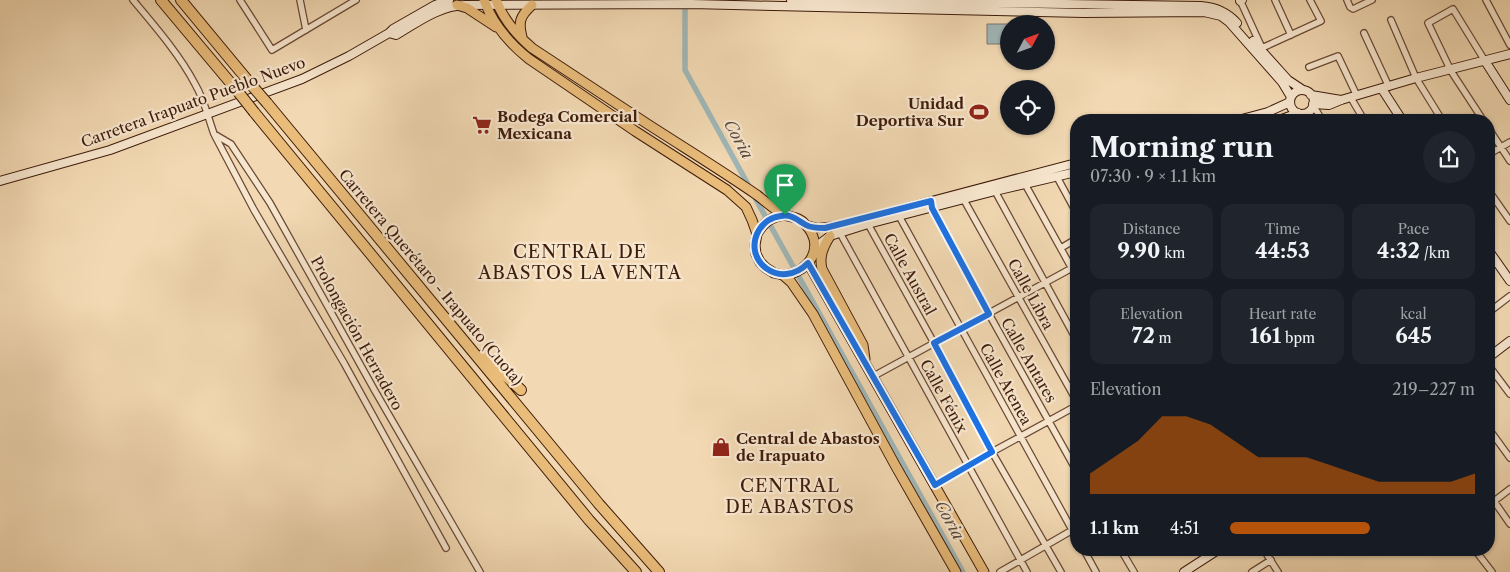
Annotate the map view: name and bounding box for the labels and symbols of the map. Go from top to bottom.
north arrow [1000,15,1055,70]
street label: Carretera Irapuato Pueblo Nuevo [78,52,308,152]
place label: Unidad Deportiva Sur [856,94,965,130]
sports icon: Unidad Deportiva Sur [968,101,990,123]
place label: Bodega Comercial Mexicana [497,107,638,143]
supermarket icon: Bodega Comercial Mexicana [471,114,493,136]
water label: Coria [720,116,758,163]
pin [764,164,806,215]
street label: Carretera Querétaro - Irapuato (Cuota) [335,165,527,389]
street label: Calle Austral [880,230,941,319]
district label: CENTRAL DE ABASTOS LA VENTA [477,241,682,284]
street label: Prolongación Herradero [307,253,407,413]
street label: Calle Libra [1004,255,1058,333]
street label: Calle Antares [997,314,1061,406]
street label: Calle Atenea [976,340,1036,428]
street label: Calle Fénix [916,356,972,436]
place label: Central de Abastos de Irapuato [736,429,880,465]
shop icon: Central de Abastos de Irapuato [710,436,732,458]
district label: CENTRAL DE ABASTOS [725,475,855,518]
water label: Coria [931,497,969,544]

